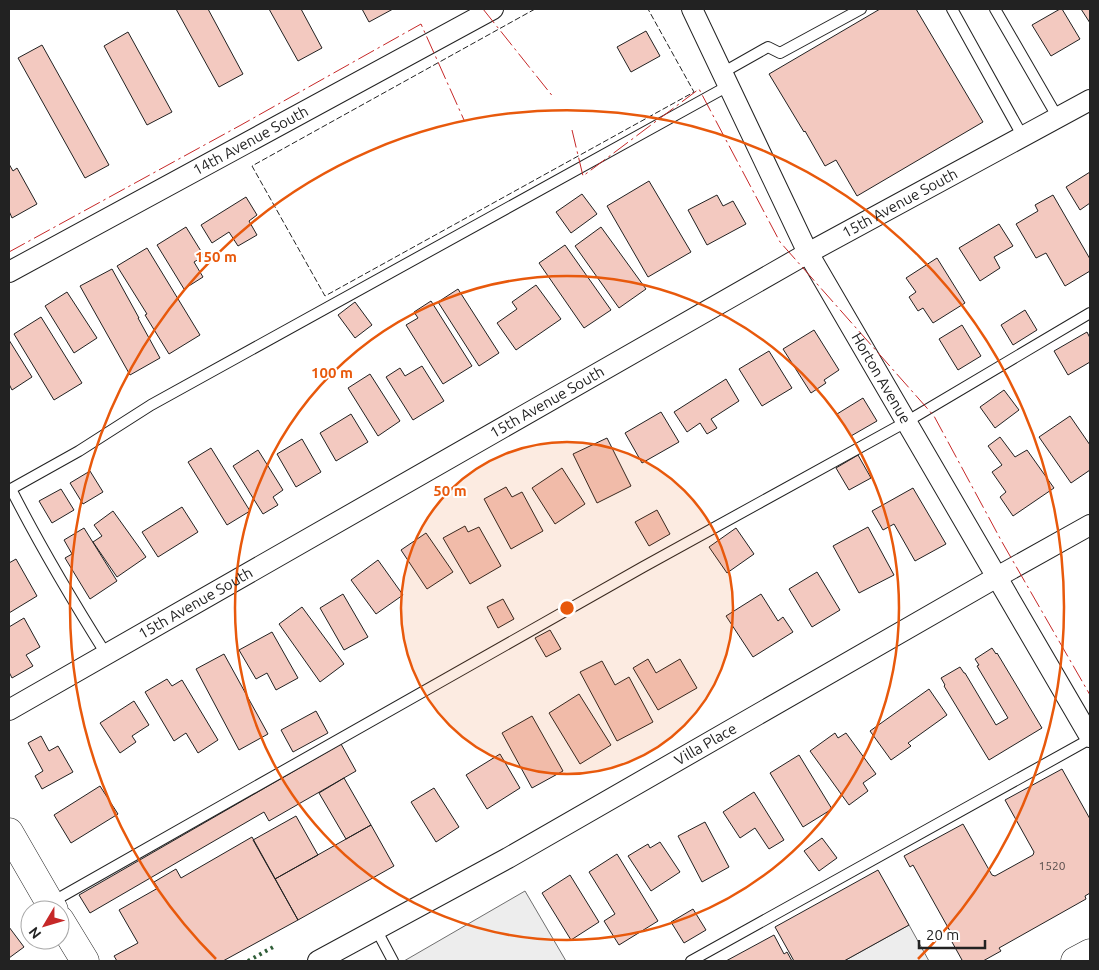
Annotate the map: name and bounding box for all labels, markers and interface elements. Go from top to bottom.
street label: 14th Avenue South [190,102,311,178]
street label: 15th Avenue South [839,165,960,241]
text: 150 m [195,248,237,265]
street label: Horton Avenue [848,329,914,426]
street label: 15th Avenue South [487,362,607,441]
text: 100 m [311,364,353,381]
text: 50 m [433,482,467,499]
street label: 15th Avenue South [135,564,255,642]
centre of rings [558,599,576,617]
street label: Villa Place [671,720,739,768]
house number: 1520 [1038,859,1066,872]
north arrow [20,900,70,950]
scale bar [919,918,985,950]
text: N [25,924,44,942]
text: 20 m [926,926,959,943]

